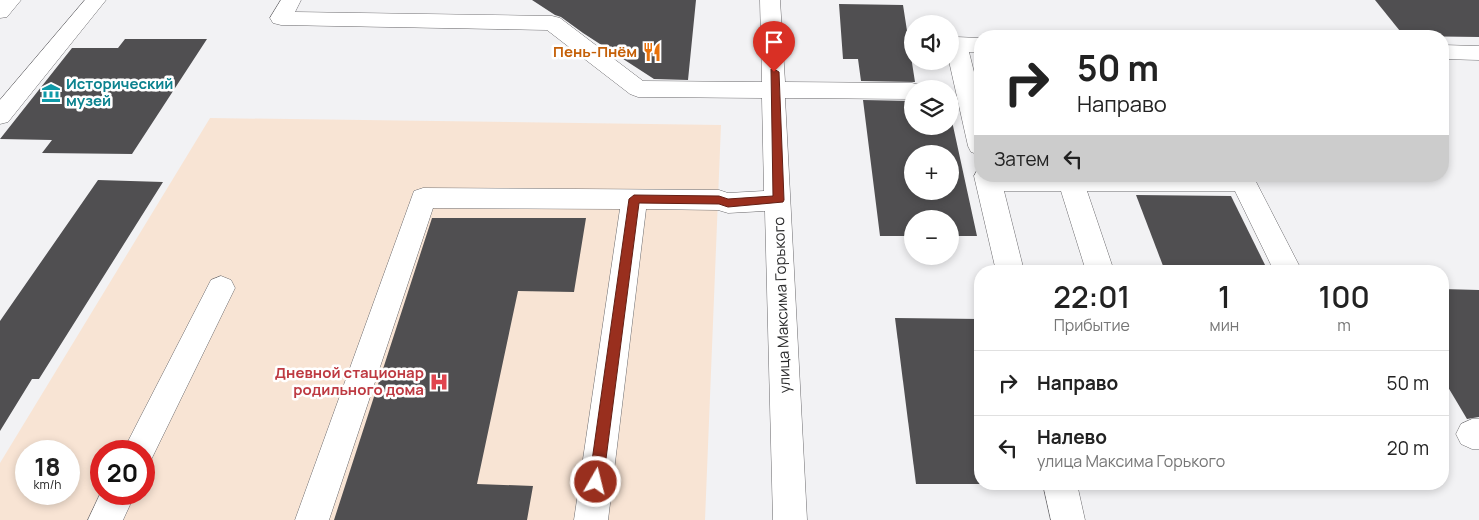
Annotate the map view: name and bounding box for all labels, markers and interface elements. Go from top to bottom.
map controls [904,15,959,265]
button: sound [904,15,959,70]
pin [753,21,795,72]
icon: arrive [760,28,788,56]
place label: Пень-Пнём [553,41,637,62]
restaurant icon: Пень-Пнём [641,41,663,63]
text: 50 m [1077,44,1159,92]
icon: right [994,50,1059,115]
place label: Исторический музей [66,73,173,111]
button: layers [904,80,959,135]
museum icon: Исторический музей [40,82,62,104]
text: Направо [1077,89,1167,119]
button: + [904,145,959,200]
icon: left [1059,145,1087,173]
text: Затем [994,146,1049,172]
button: − [904,210,959,265]
street label: улица Максима Горького [768,216,795,394]
text: 22:01 [1053,276,1130,317]
text: 1 [1218,276,1231,317]
text: 100 [1319,276,1370,317]
text: Прибытие [1054,314,1130,336]
text: мин [1210,314,1239,336]
text: m [1337,314,1351,336]
place label: Дневной стационар родильного дома [275,362,424,400]
icon: right [994,369,1022,397]
text: Направо [1037,370,1118,396]
text: 50 m [1387,370,1429,396]
hospital icon: Дневной стационар родильного дома [428,371,450,393]
text: Налево [1037,424,1107,450]
icon: left [994,434,1022,462]
text: 20 m [1387,435,1429,461]
speed limit sign: 20 [90,440,155,505]
text: 18 [34,449,61,484]
text: улица Максима Горького [1037,450,1225,472]
position arrow [569,455,621,507]
text: km/h [34,476,61,493]

